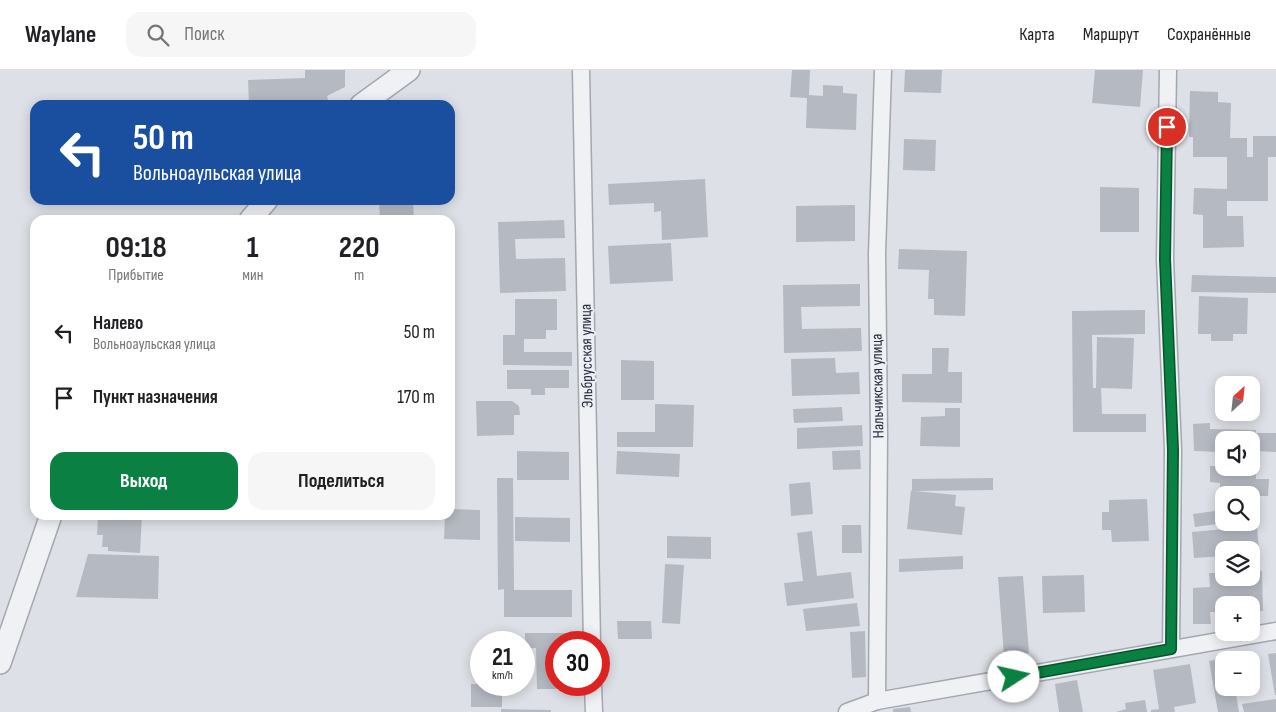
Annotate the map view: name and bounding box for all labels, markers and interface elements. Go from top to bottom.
search box [126,12,476,57]
text: Waylane [25,20,96,49]
icon: search [144,21,172,49]
text: Поиск [184,23,224,46]
text: Карта [1019,24,1055,45]
text: Маршрут [1083,24,1139,45]
text: Сохранённые [1167,24,1251,45]
pin [1146,106,1188,148]
icon: arrive [1153,113,1181,141]
text: 50 m [133,117,194,160]
icon: left [50,120,115,185]
text: Вольноаульская улица [133,160,302,187]
text: 09:18 [106,230,167,266]
text: 1 [247,230,259,266]
text: 220 [339,230,379,266]
text: Прибытие [108,266,164,285]
text: мин [242,266,263,285]
text: m [354,266,364,285]
street label: Эльбрусская улица [577,304,597,408]
text: Налево [93,312,143,335]
icon: left [50,319,78,347]
text: 50 m [404,321,435,344]
street label: Нальчикская улица [868,334,888,438]
text: Вольноаульская улица [93,335,216,354]
north arrow [1215,376,1260,421]
map controls [1215,376,1260,696]
icon: arrive [50,384,78,412]
text: Пункт назначения [93,386,218,409]
text: 170 m [397,386,435,409]
button: sound [1215,431,1260,476]
button: Выход [50,452,238,510]
button: Поделиться [248,452,435,510]
button: search [1215,486,1260,531]
button: layers [1215,541,1260,586]
button: + [1215,596,1260,641]
speed limit sign: 30 [545,631,610,696]
text: 21 [492,642,513,673]
position arrow [987,650,1039,702]
button: − [1215,651,1260,696]
text: km/h [492,668,513,683]

